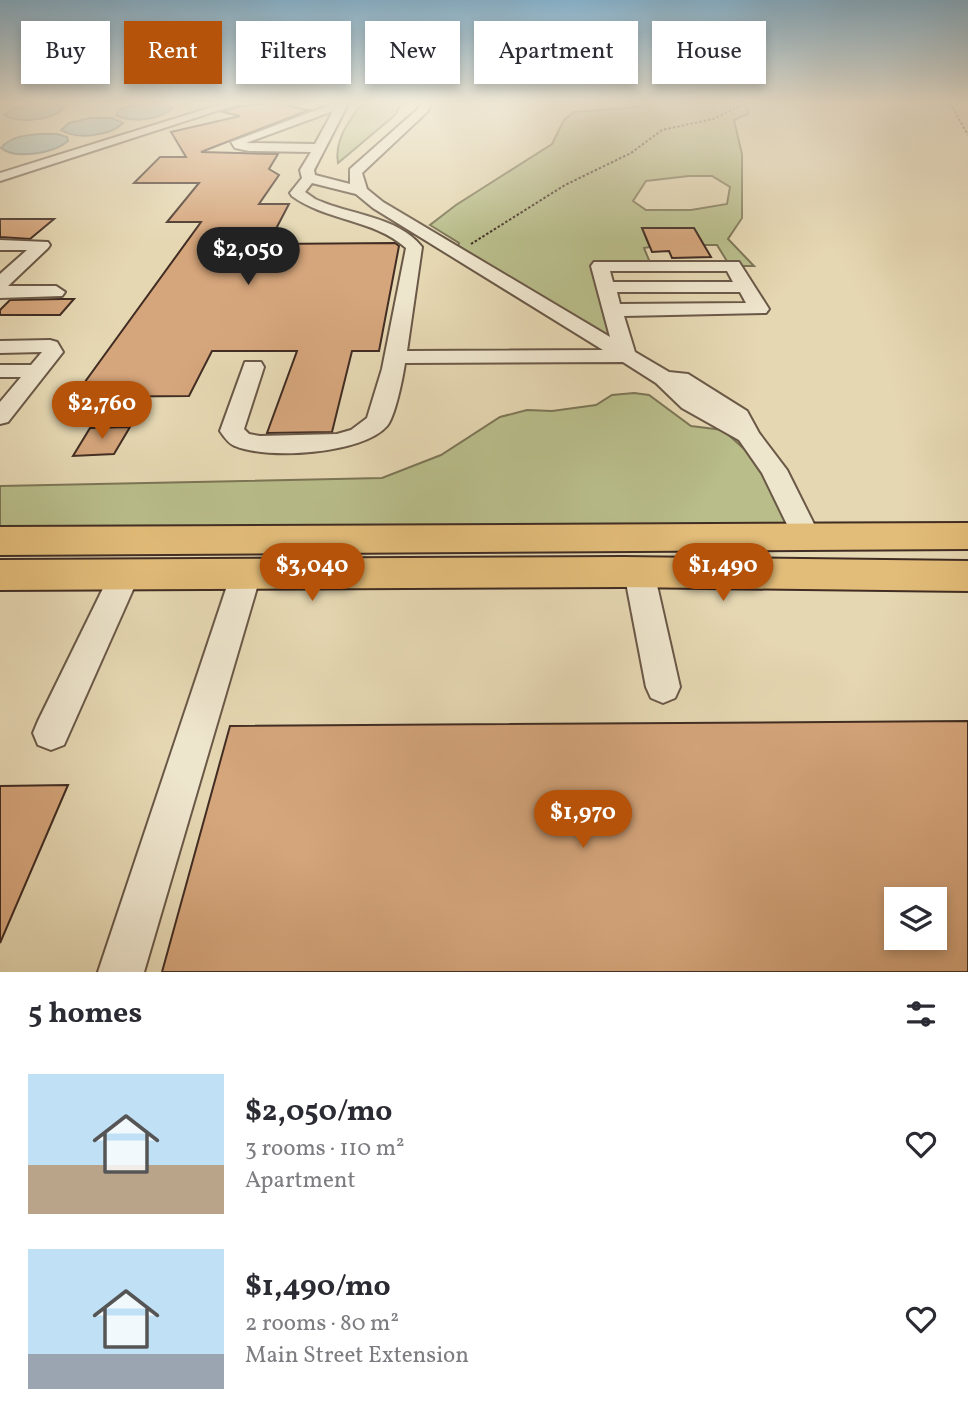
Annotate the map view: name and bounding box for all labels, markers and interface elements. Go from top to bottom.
chip: Buy [21,21,110,84]
chip: Rent [124,21,222,84]
chip: Filters [236,21,351,84]
chip: New [365,21,460,84]
chip: Apartment [474,21,638,84]
chip: House [652,21,766,84]
pin: $2,050 [191,228,305,287]
text: $2,050 [213,234,283,266]
pin: $2,760 [45,382,159,441]
text: $2,760 [68,388,136,420]
pin: $3,040 [255,544,369,603]
pin: $1,490 [666,544,780,603]
text: $3,040 [276,550,348,582]
text: $1,490 [688,550,758,582]
pin: $1,970 [526,790,640,850]
text: $1,970 [550,797,616,829]
map controls [884,887,947,950]
button: layers [884,887,947,950]
text: 5 homes [28,993,142,1035]
icon: filters [902,995,940,1033]
text: $2,050/mo [245,1091,392,1133]
icon: home [84,1102,168,1186]
icon: heart [902,1125,940,1163]
text: 3 rooms · 110 m² [245,1133,405,1165]
text: Apartment [245,1165,356,1197]
text: $1,490/mo [245,1266,391,1308]
icon: home [84,1277,168,1361]
icon: heart [902,1300,940,1338]
text: 2 rooms · 80 m² [245,1308,399,1340]
text: Main Street Extension [245,1340,469,1372]

